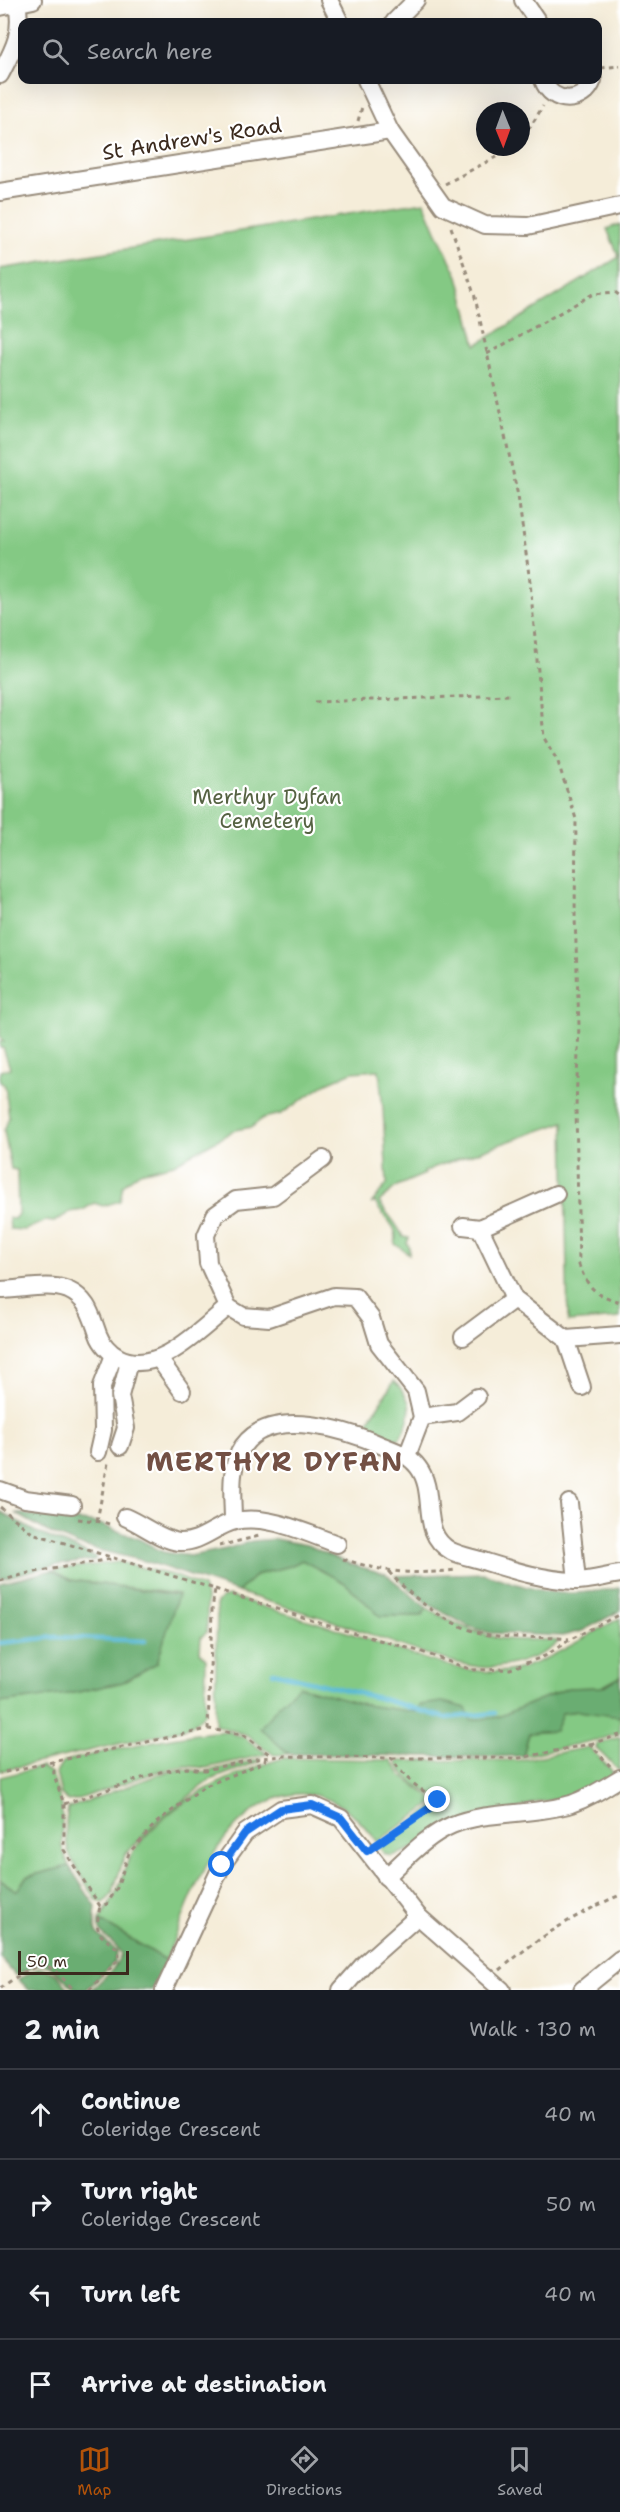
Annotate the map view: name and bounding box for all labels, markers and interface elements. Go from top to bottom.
search box [18,18,602,84]
icon: search [39,35,72,68]
text: Search here [87,37,213,66]
north arrow [476,102,530,156]
street label: St Andrew's Road [100,111,284,167]
park label: Merthyr Dyfan Cemetery [192,783,342,835]
district label: MERTHYR DYFAN [146,1443,404,1480]
route end [424,1786,450,1812]
route start [208,1851,234,1877]
scale bar [18,1948,129,1976]
text: 50 m [27,1951,67,1972]
text: 2 min [24,2012,100,2047]
text: Walk · 130 m [469,2016,596,2042]
text: Continue [81,2087,181,2116]
icon: ahead [24,2098,57,2131]
text: 40 m [544,2101,596,2127]
text: Coleridge Crescent [81,2116,261,2142]
text: Turn right [81,2177,198,2206]
icon: right [24,2188,57,2221]
text: 50 m [546,2191,596,2217]
text: Coleridge Crescent [81,2206,261,2232]
icon: left [24,2278,57,2311]
text: Turn left [81,2280,180,2309]
text: 40 m [544,2281,596,2307]
icon: arrive [24,2368,57,2401]
text: Arrive at destination [81,2370,327,2399]
tab: Map [77,2443,112,2500]
tab: Directions [266,2443,343,2500]
tab: Saved [497,2443,543,2500]

